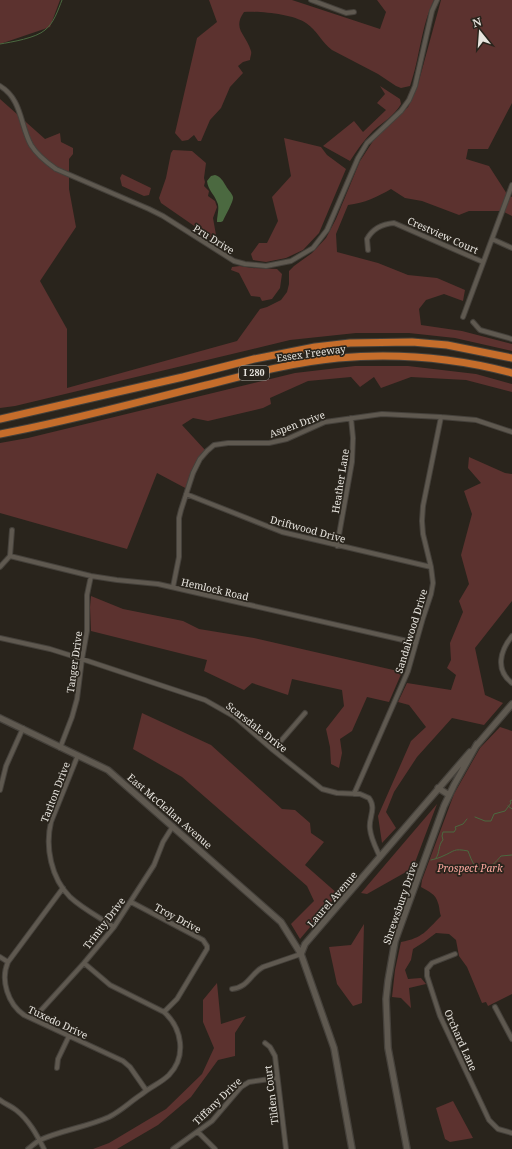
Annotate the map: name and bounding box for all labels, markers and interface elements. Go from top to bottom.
north arrow [460,12,500,52]
text: N [471,13,484,30]
street label: Crestview Court [405,213,481,257]
street label: Pru Drive [191,221,237,257]
street label: Essex Freeway [275,341,347,365]
road number: I 280 [239,366,269,380]
street label: Aspen Drive [267,407,327,441]
street label: Heather Lane [328,448,352,514]
street label: Driftwood Drive [269,512,347,546]
street label: Hemlock Road [180,574,250,604]
street label: Sandalwood Drive [391,587,431,675]
street label: Tanger Drive [63,630,85,694]
street label: Scarsdale Drive [223,699,291,755]
street label: Tarlton Drive [37,760,73,824]
street label: East McClellan Avenue [125,770,215,852]
street label: Shrewsbury Drive [379,860,421,946]
park label: Prospect Park [436,861,503,875]
street label: Laurel Avenue [304,868,360,930]
street label: Trinity Drive [80,894,128,952]
street label: Troy Drive [152,900,204,936]
street label: Tuxedo Drive [26,1002,90,1042]
street label: Orchard Lane [441,1007,481,1073]
street label: Tilden Court [260,1064,282,1125]
street label: Tiffany Drive [190,1074,244,1128]

